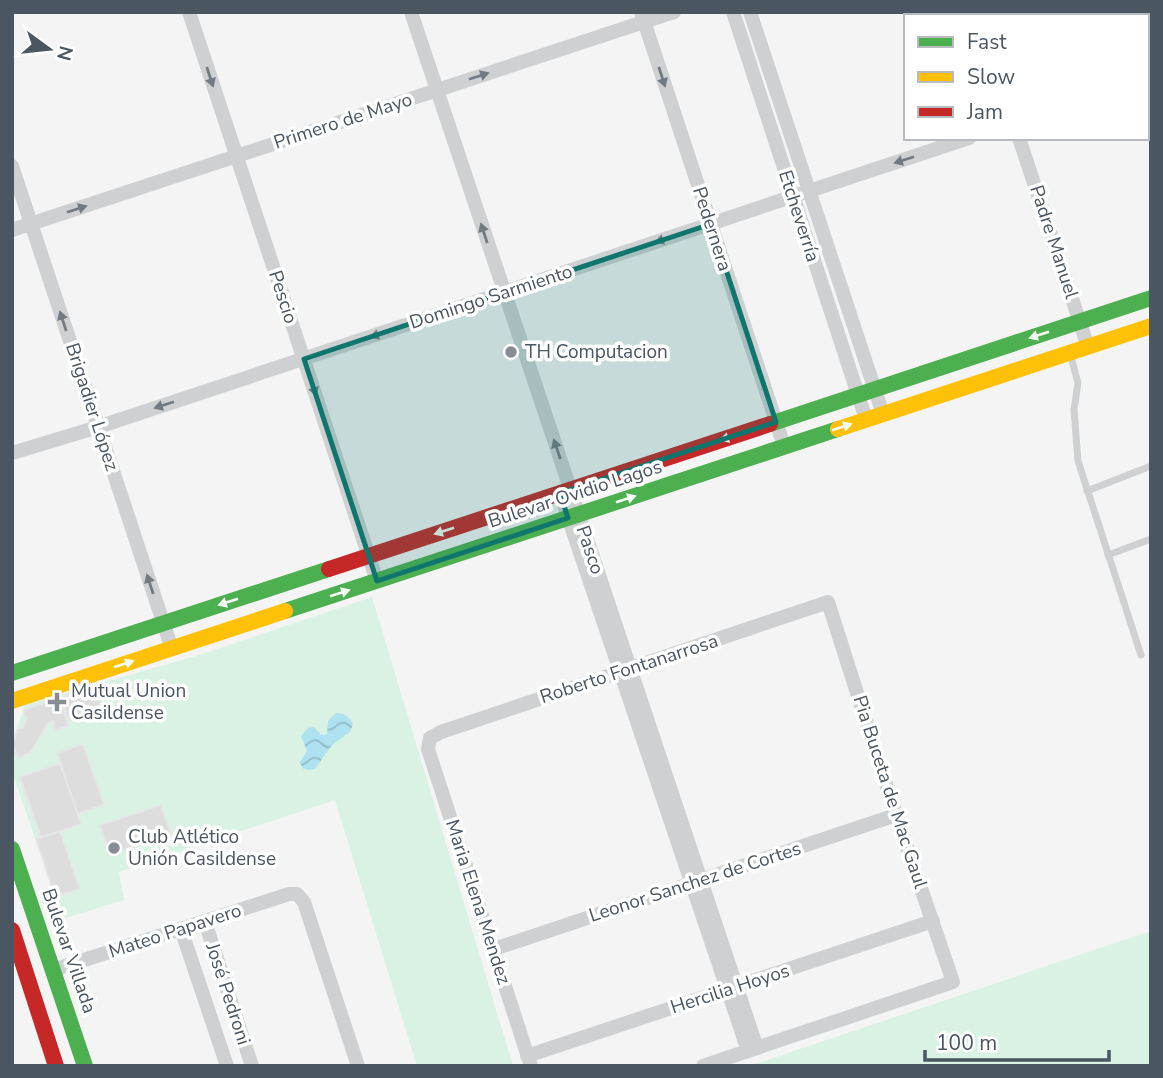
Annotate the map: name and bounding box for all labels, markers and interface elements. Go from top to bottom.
north arrow [14,14,84,84]
legend [904,14,1149,140]
text: Fast [967,28,1007,56]
text: N [50,43,79,63]
text: Slow [967,63,1016,91]
one-way arrow [205,67,216,88]
one-way arrow [658,67,668,88]
one-way arrow [469,71,490,81]
street label: Primero de Mayo [270,86,416,156]
text: Jam [966,98,1003,126]
one-way arrow [894,155,915,166]
street label: Etcheverría [772,167,826,265]
street label: Padre Manuel [1023,182,1085,302]
street label: Pedernera [686,183,738,275]
one-way arrow [67,203,88,214]
one-way arrow [478,222,489,243]
one-way arrow [655,234,676,245]
street label: Domingo Sarmiento [406,258,576,336]
street label: Pescio [262,267,304,327]
one-way arrow [58,311,68,332]
one-way arrow [369,329,390,340]
one-way arrow [1029,330,1050,341]
place label: TH Computacion [525,339,668,365]
street label: Brigadier López [59,340,125,475]
marker: TH Computacion [503,344,519,360]
one-way arrow [308,376,319,397]
one-way arrow [153,401,174,411]
one-way arrow [831,422,852,432]
one-way arrow [720,432,741,443]
one-way arrow [551,438,561,459]
street label: Bulevar Ovidio Lagos [485,454,665,534]
one-way arrow [615,493,636,504]
street label: Pasco [570,522,610,578]
one-way arrow [434,526,455,537]
one-way arrow [144,573,155,594]
one-way arrow [329,587,350,598]
one-way arrow [218,597,239,608]
street label: Roberto Fontanarrosa [537,628,721,710]
one-way arrow [113,659,134,669]
place label: Mutual Union Casildense [71,678,186,726]
street label: Pia Buceta de Mac Gaul [847,692,934,892]
marker: Mutual Union Casildense [49,694,65,710]
street label: Maria Elena Mendez [439,816,517,988]
place label: Club Atlético Unión Casildense [128,824,276,872]
street label: Leonor Sanchez de Cortes [586,835,804,929]
marker: Club Atlético Unión Casildense [106,840,122,856]
street label: Bulevar Villada [35,885,103,1017]
street label: Mateo Papavero [105,897,245,965]
street label: José Pedroni [199,939,257,1048]
street label: Hercilia Hoyos [667,958,793,1020]
scale bar [925,1018,1109,1062]
text: 100 m [936,1029,997,1057]

